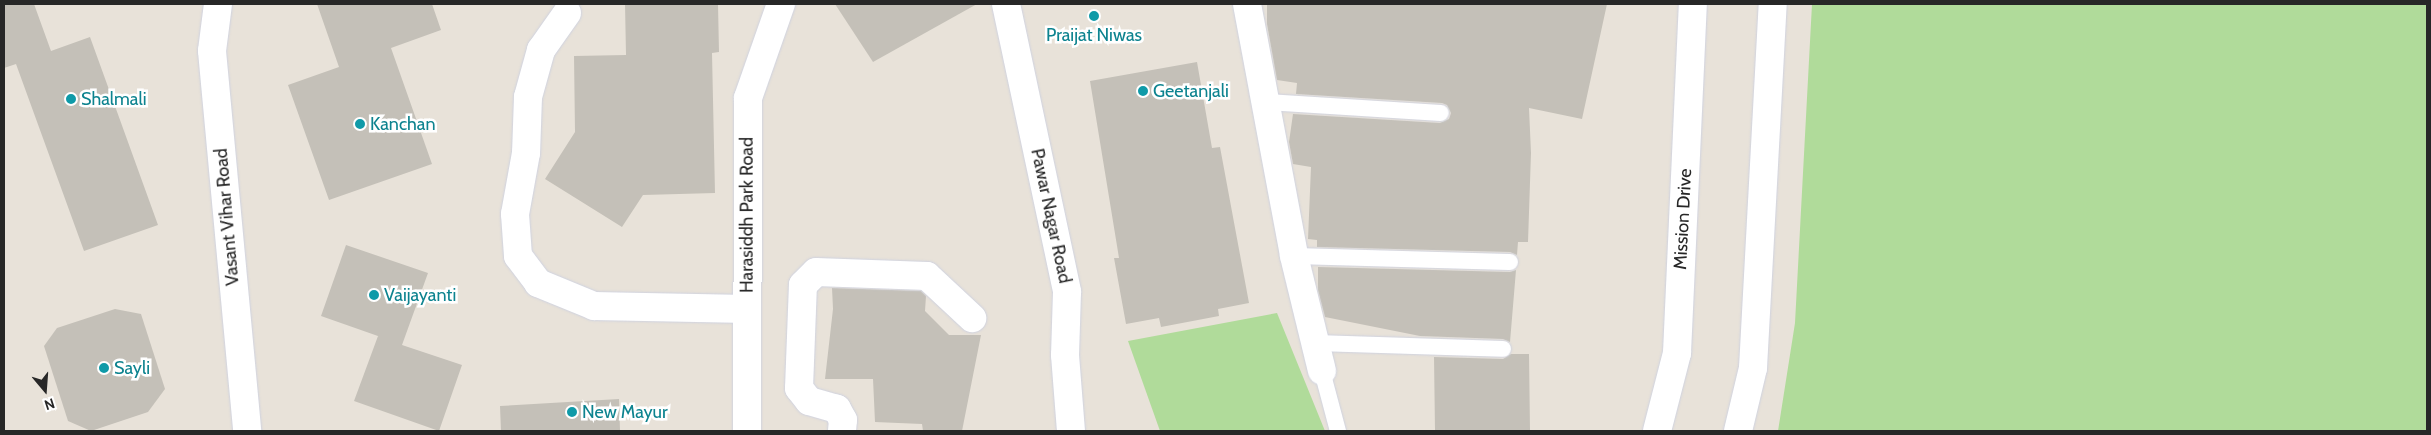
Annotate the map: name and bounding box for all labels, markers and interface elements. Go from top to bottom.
marker: Praijat Niwas [1088,10,1100,22]
place label: Praijat Niwas [1046,24,1142,46]
place label: Geetanjali [1153,80,1229,102]
marker: Geetanjali [1137,85,1149,97]
place label: Shalmali [81,88,147,110]
marker: Shalmali [65,93,77,105]
place label: Kanchan [370,113,436,135]
marker: Kanchan [354,118,366,130]
street label: Harasiddh Park Road [736,137,758,293]
street label: Vasant Vihar Road [210,147,244,287]
street label: Pawar Nagar Road [1026,147,1076,285]
street label: Mission Drive [1670,168,1696,270]
place label: Vaijayanti [384,284,456,306]
marker: Vaijayanti [368,289,380,301]
place label: Sayli [114,357,150,379]
marker: Sayli [98,362,110,374]
north arrow [20,365,70,415]
text: N [42,394,57,414]
place label: New Mayur [582,401,668,423]
marker: New Mayur [566,406,578,418]

